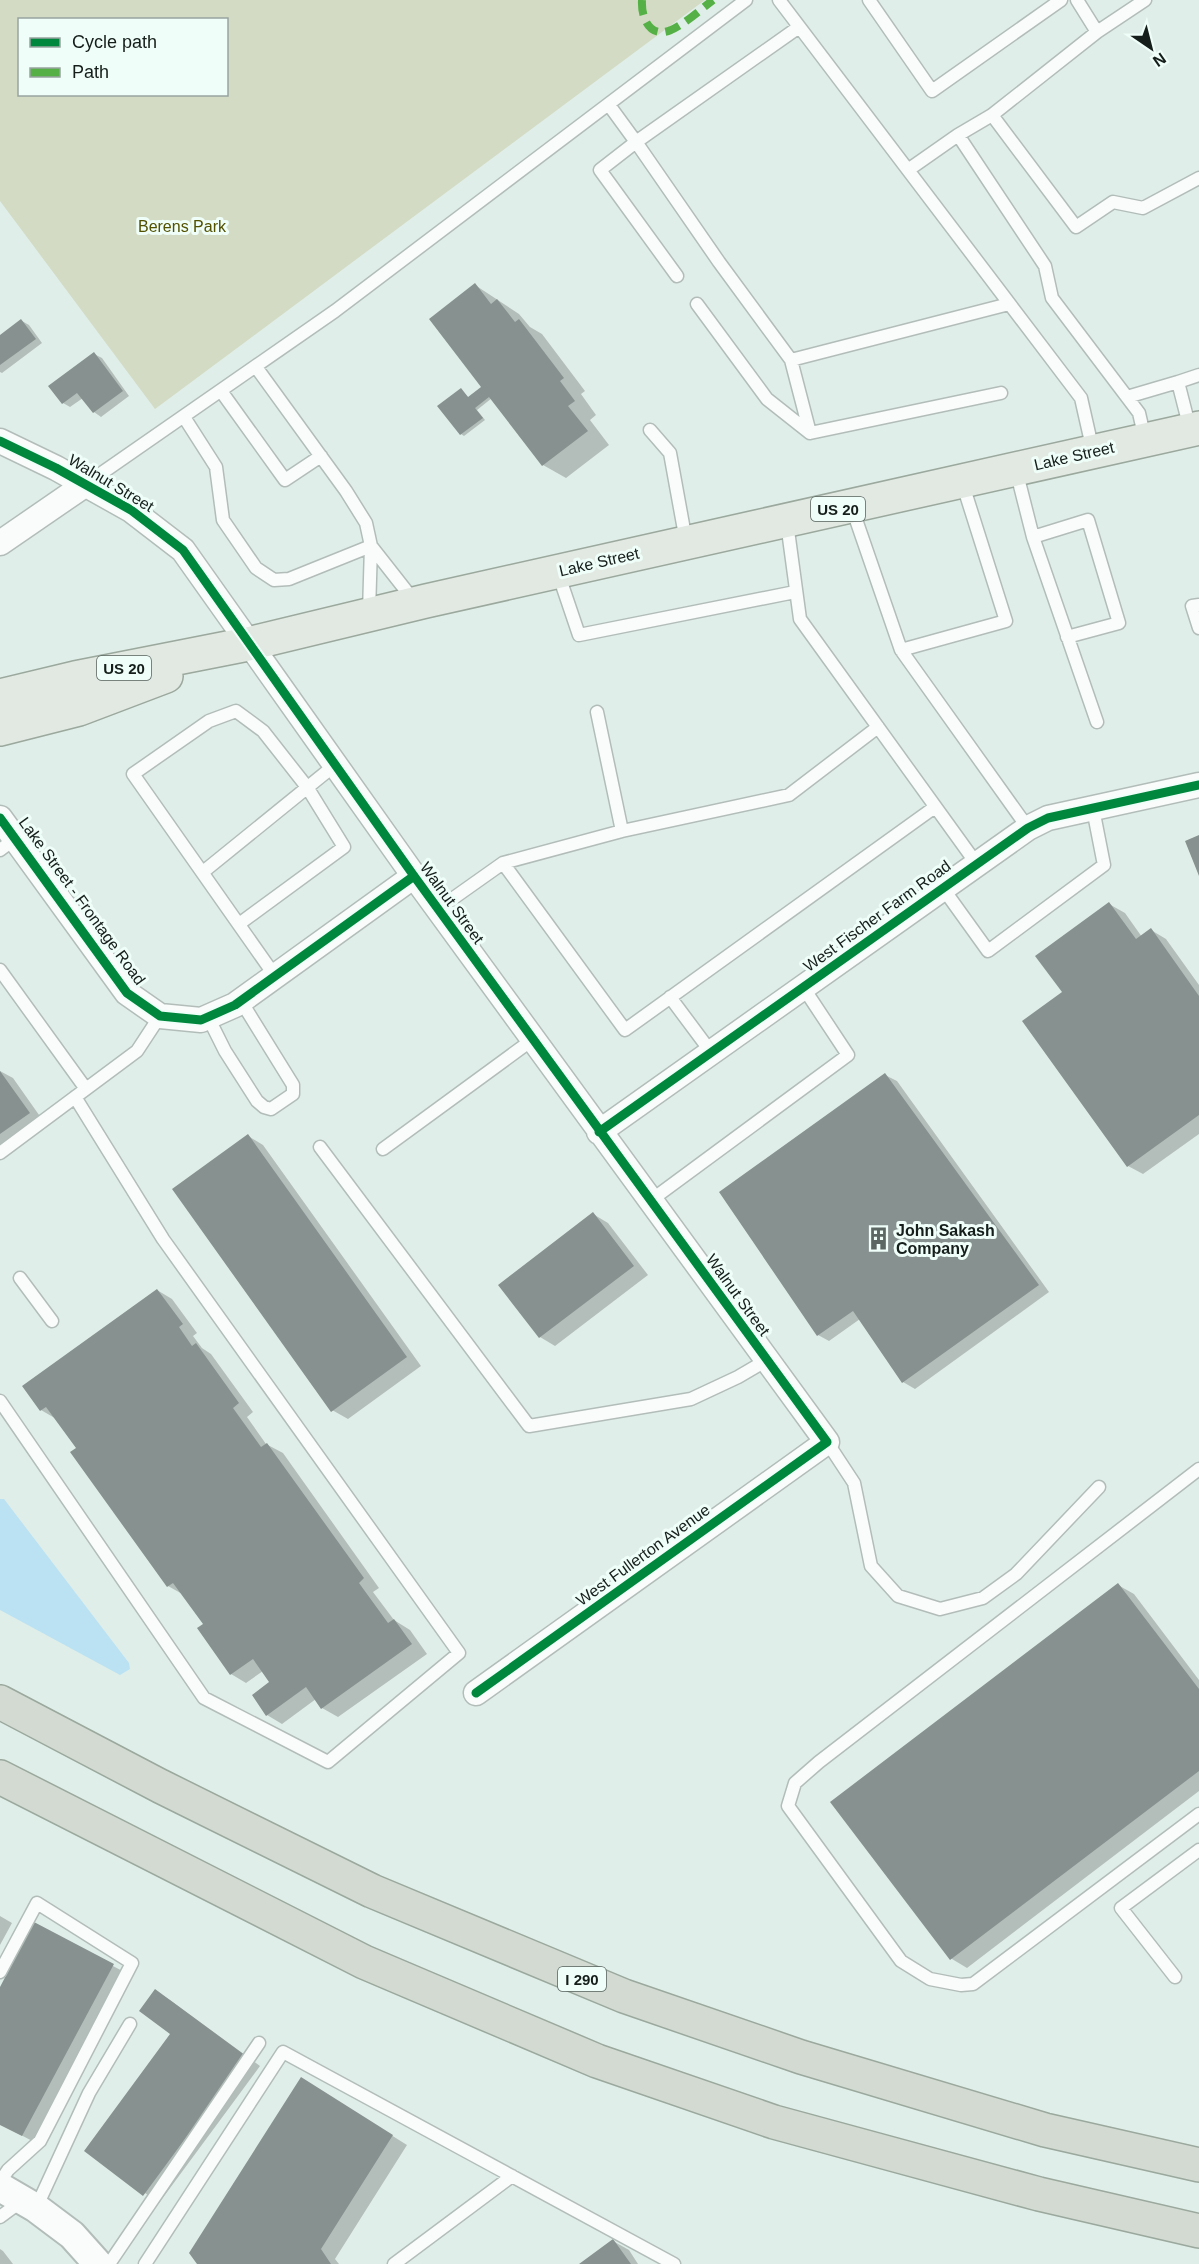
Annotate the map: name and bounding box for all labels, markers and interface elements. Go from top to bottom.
legend [18,18,228,96]
north arrow [1121,18,1181,78]
text: Cycle path [72,32,157,52]
text: N [1150,50,1169,70]
text: Path [72,62,109,82]
park label: Berens Park [138,218,227,235]
street label: Lake Street [1032,438,1116,473]
street label: Walnut Street [65,451,157,515]
road number: US 20 [811,497,865,521]
street label: Lake Street [557,544,641,579]
road number: US 20 [97,656,151,680]
street label: Lake Street - Frontage Road [16,814,148,988]
street label: West Fischer Farm Road [800,857,954,975]
street label: Walnut Street [417,859,488,947]
place label: John Sakash Company [896,1222,995,1257]
building icon: John Sakash Company [865,1226,891,1252]
street label: Walnut Street [703,1251,774,1339]
street label: West Fullerton Avenue [573,1501,713,1609]
road number: I 290 [558,1967,606,1991]

